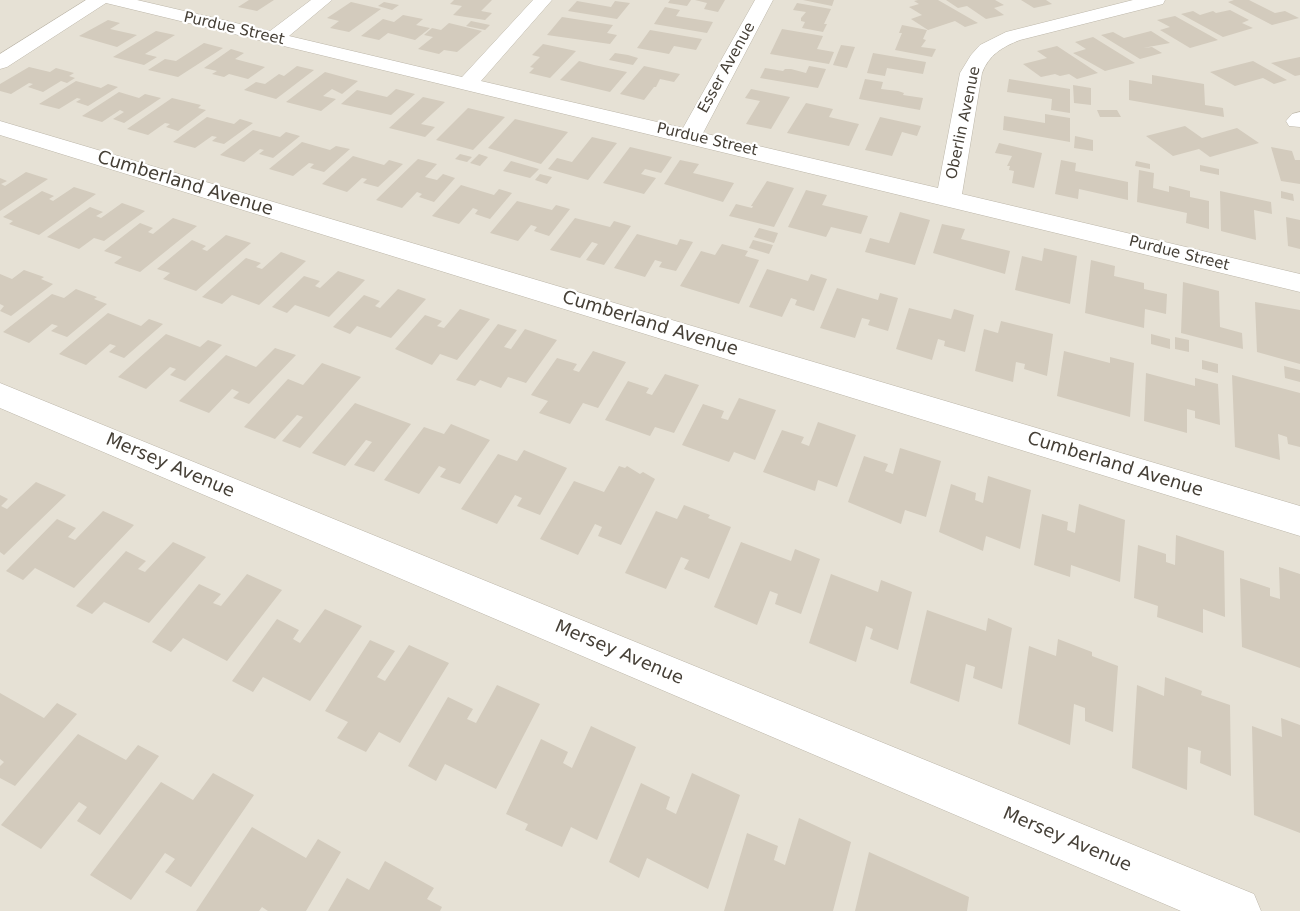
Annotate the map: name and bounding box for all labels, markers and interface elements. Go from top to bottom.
street label: Purdue Street [182,9,286,49]
street label: Esser Avenue [695,19,759,117]
street label: Oberlin Avenue [943,65,985,181]
street label: Purdue Street [655,120,759,160]
street label: Cumberland Avenue [94,147,276,221]
street label: Purdue Street [1127,233,1231,275]
street label: Cumberland Avenue [559,287,741,361]
street label: Cumberland Avenue [1024,428,1206,502]
street label: Mersey Avenue [102,429,238,503]
street label: Mersey Avenue [551,616,687,690]
street label: Mersey Avenue [999,803,1135,877]

